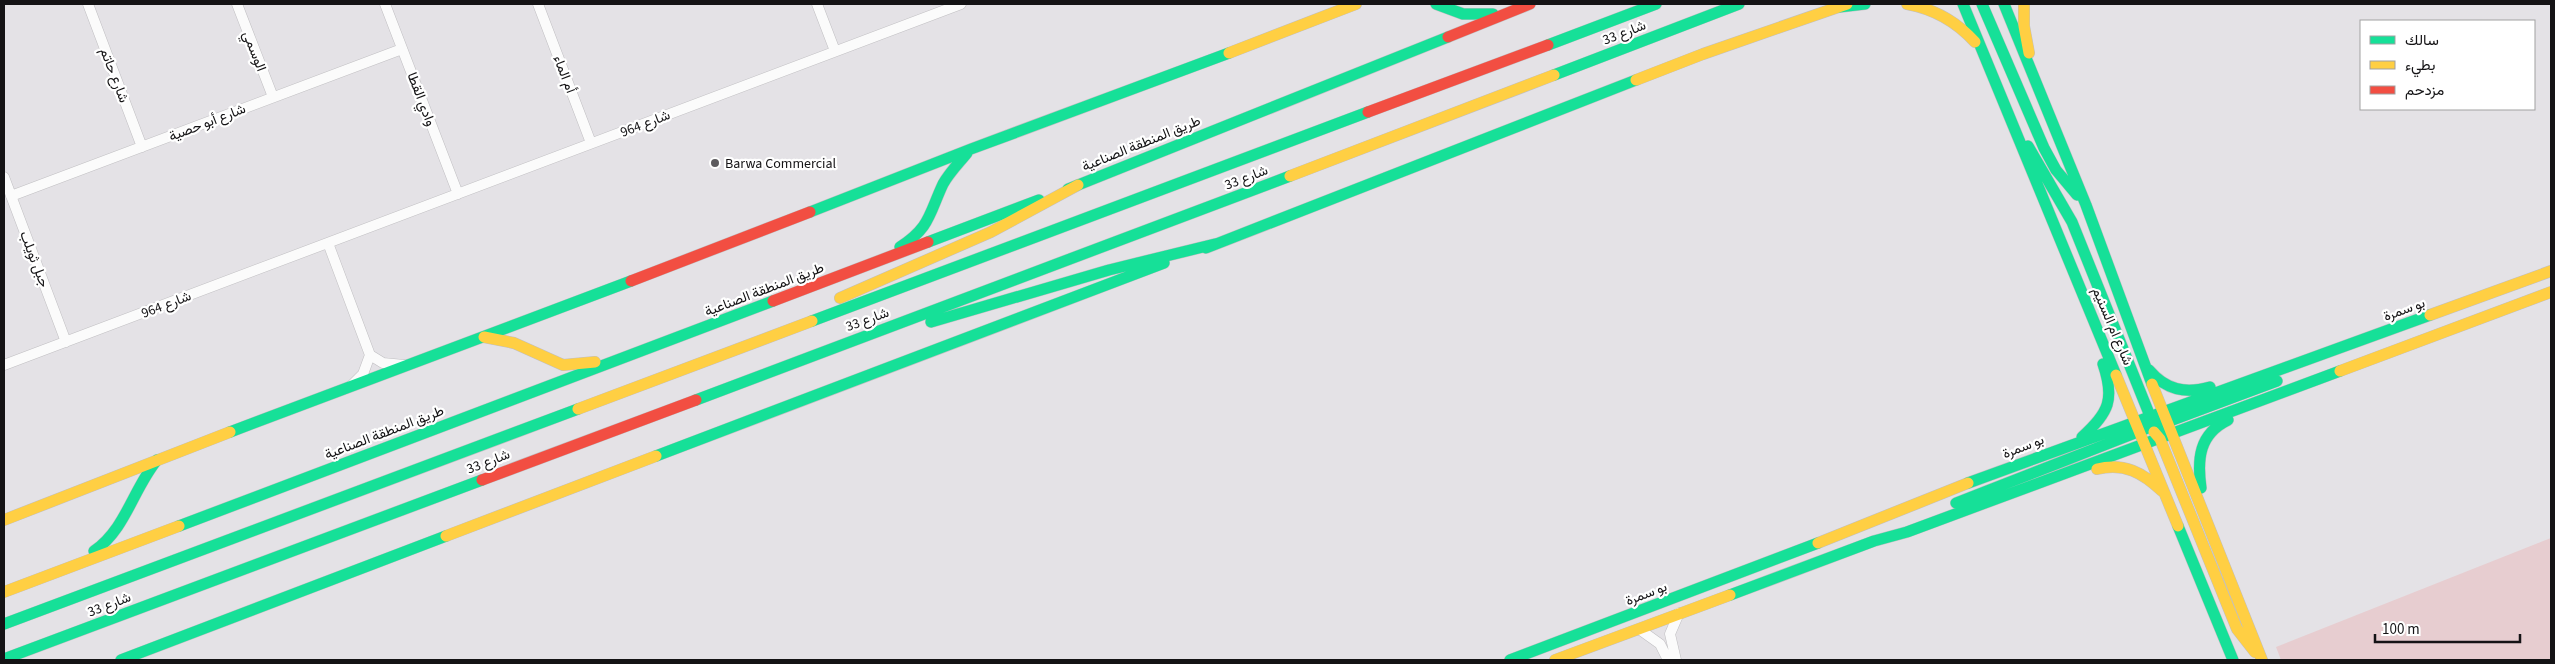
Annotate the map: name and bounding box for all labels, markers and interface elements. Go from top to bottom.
street label: شارع 33 [1600,16,1649,50]
legend [2360,20,2535,110]
street label: الوسمي [236,28,271,75]
text: سالك [2405,30,2439,51]
street label: شارع حاتم [94,45,134,106]
street label: أم الماء [548,53,580,96]
text: بطيء [2405,55,2435,78]
street label: وادي القطا [401,70,440,130]
text: مزدحم [2405,80,2444,101]
street label: شارع أبو حصية [166,99,249,147]
street label: شارع 964 [618,105,673,143]
street label: طريق المنطقة الصناعية [1079,111,1204,177]
place label: Barwa Commercial [725,154,837,174]
marker: Barwa Commercial [709,157,721,169]
street label: شارع 33 [1222,161,1271,195]
street label: جبل ثويلب [14,228,54,290]
street label: طريق المنطقة الصناعية [702,258,827,322]
street label: شارع ام السنيم [2087,284,2138,369]
street label: شارع 964 [139,286,194,324]
street label: بو سمرة [2381,293,2428,327]
street label: شارع 33 [843,303,892,337]
street label: طريق المنطقة الصناعية [322,401,447,465]
street label: بو سمرة [2000,430,2047,464]
street label: شارع 33 [464,445,513,479]
street label: بو سمرة [1623,577,1670,611]
street label: شارع 33 [85,588,134,622]
scale bar [2375,612,2520,644]
text: 100 m [2382,619,2420,640]

